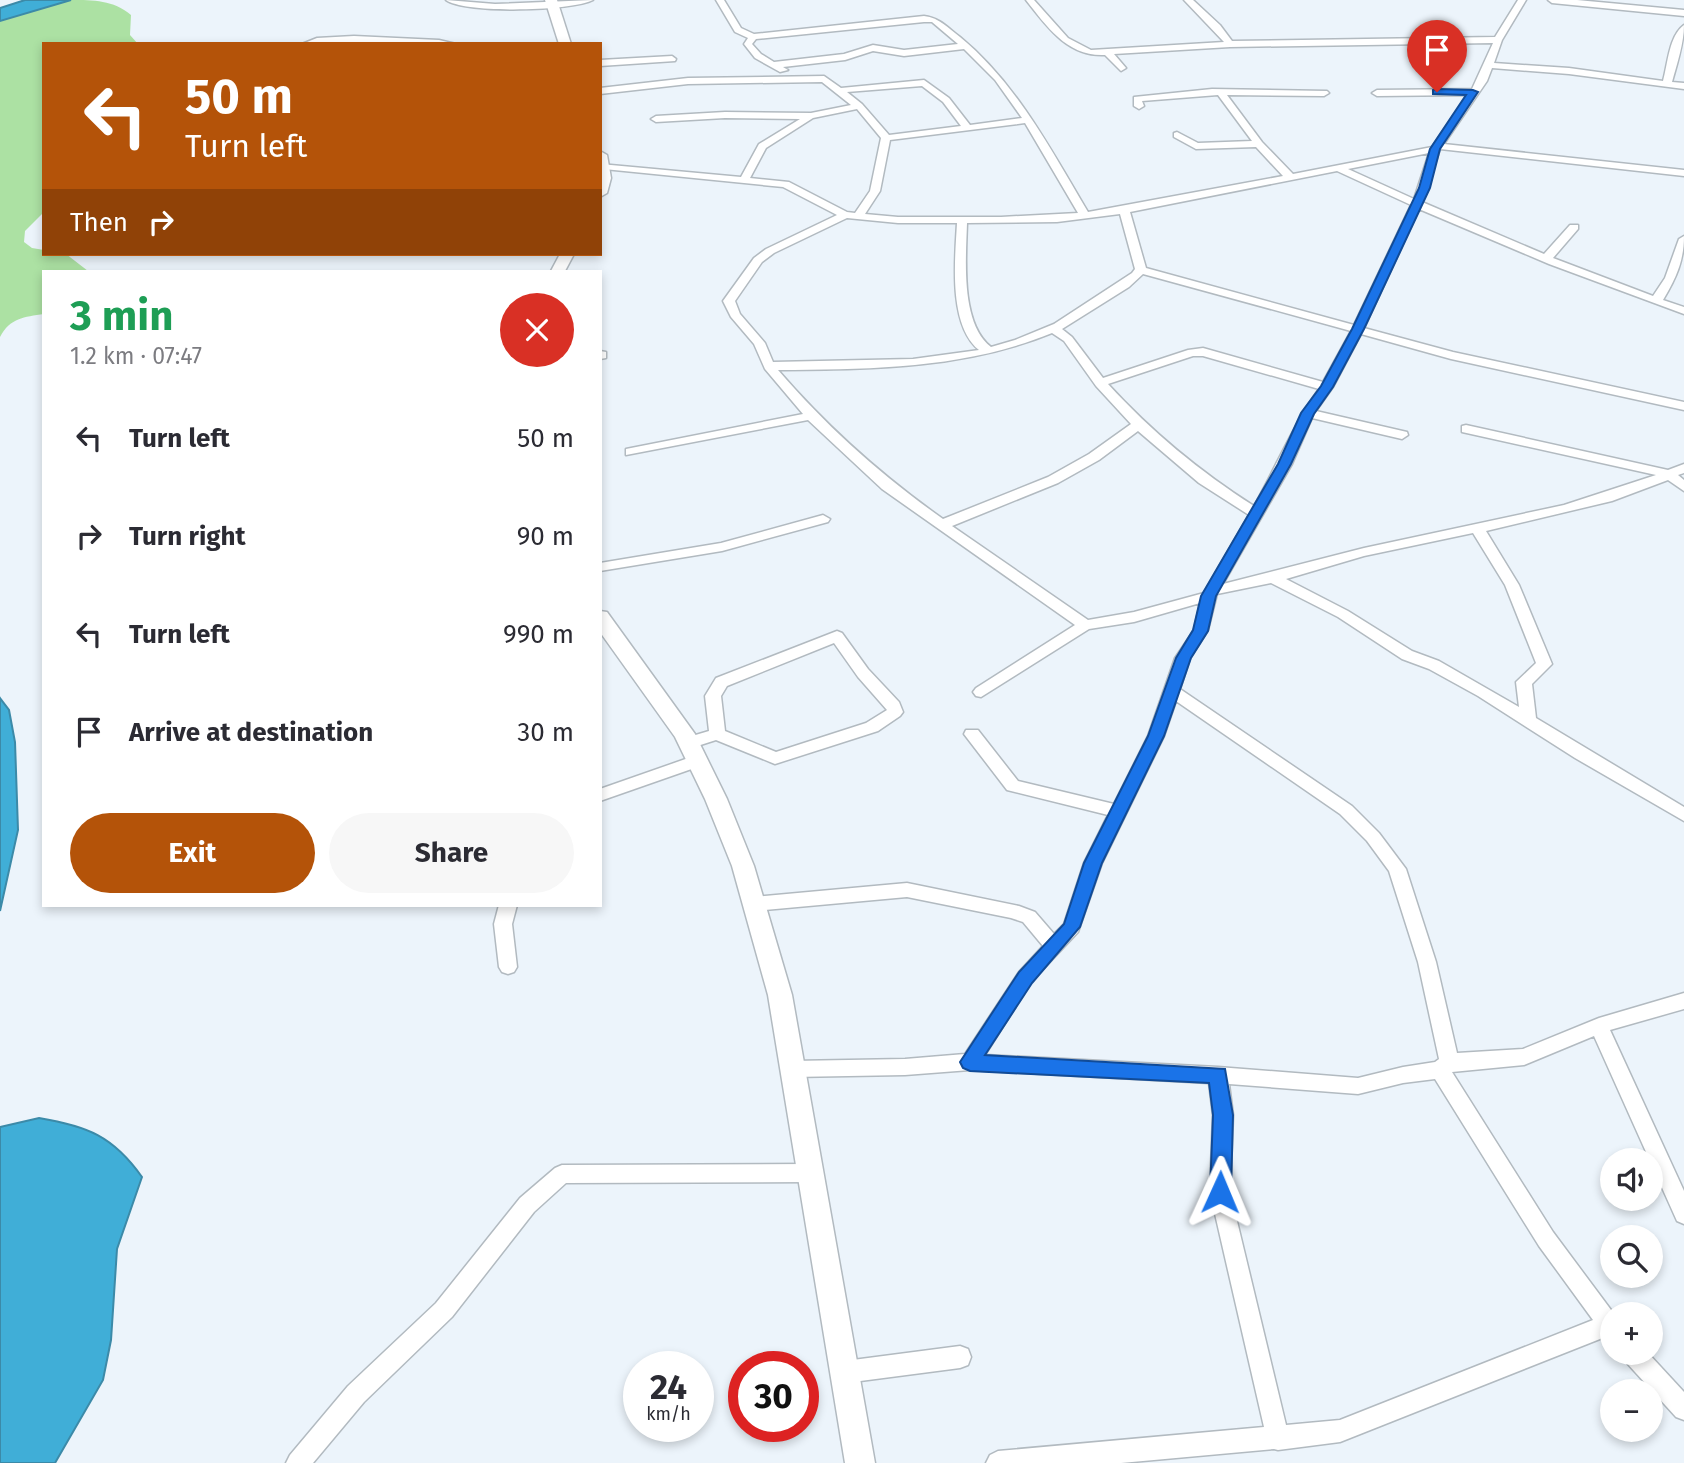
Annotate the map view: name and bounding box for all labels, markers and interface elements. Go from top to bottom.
pin [1407,20,1467,92]
icon: arrive [1418,31,1456,69]
text: 50 m [185,67,293,126]
icon: left [70,70,161,161]
text: Turn left [185,127,307,165]
icon: right [142,203,180,241]
text: Then [70,207,128,238]
text: 3 min [70,291,173,341]
button: close [500,293,574,367]
text: 1.2 km · 07:47 [70,342,202,370]
icon: left [70,419,108,457]
text: Turn left [129,423,230,454]
text: 50 m [517,423,574,454]
icon: right [70,517,108,555]
text: Turn right [129,521,246,552]
text: 90 m [517,521,574,552]
icon: left [70,615,108,653]
text: Turn left [129,619,230,650]
text: 990 m [503,619,574,650]
icon: arrive [70,713,108,751]
text: Arrive at destination [129,717,373,748]
text: 30 m [517,717,574,748]
button: Exit [70,813,315,893]
button: Share [329,813,574,893]
map controls [1600,1148,1663,1442]
button: sound [1600,1148,1663,1211]
position arrow [1183,1155,1257,1229]
button: search [1600,1225,1663,1288]
button: + [1600,1302,1663,1365]
speed limit sign: 30 [728,1351,819,1442]
text: 24 [650,1366,687,1408]
button: − [1600,1379,1663,1442]
text: km/h [646,1403,691,1425]

